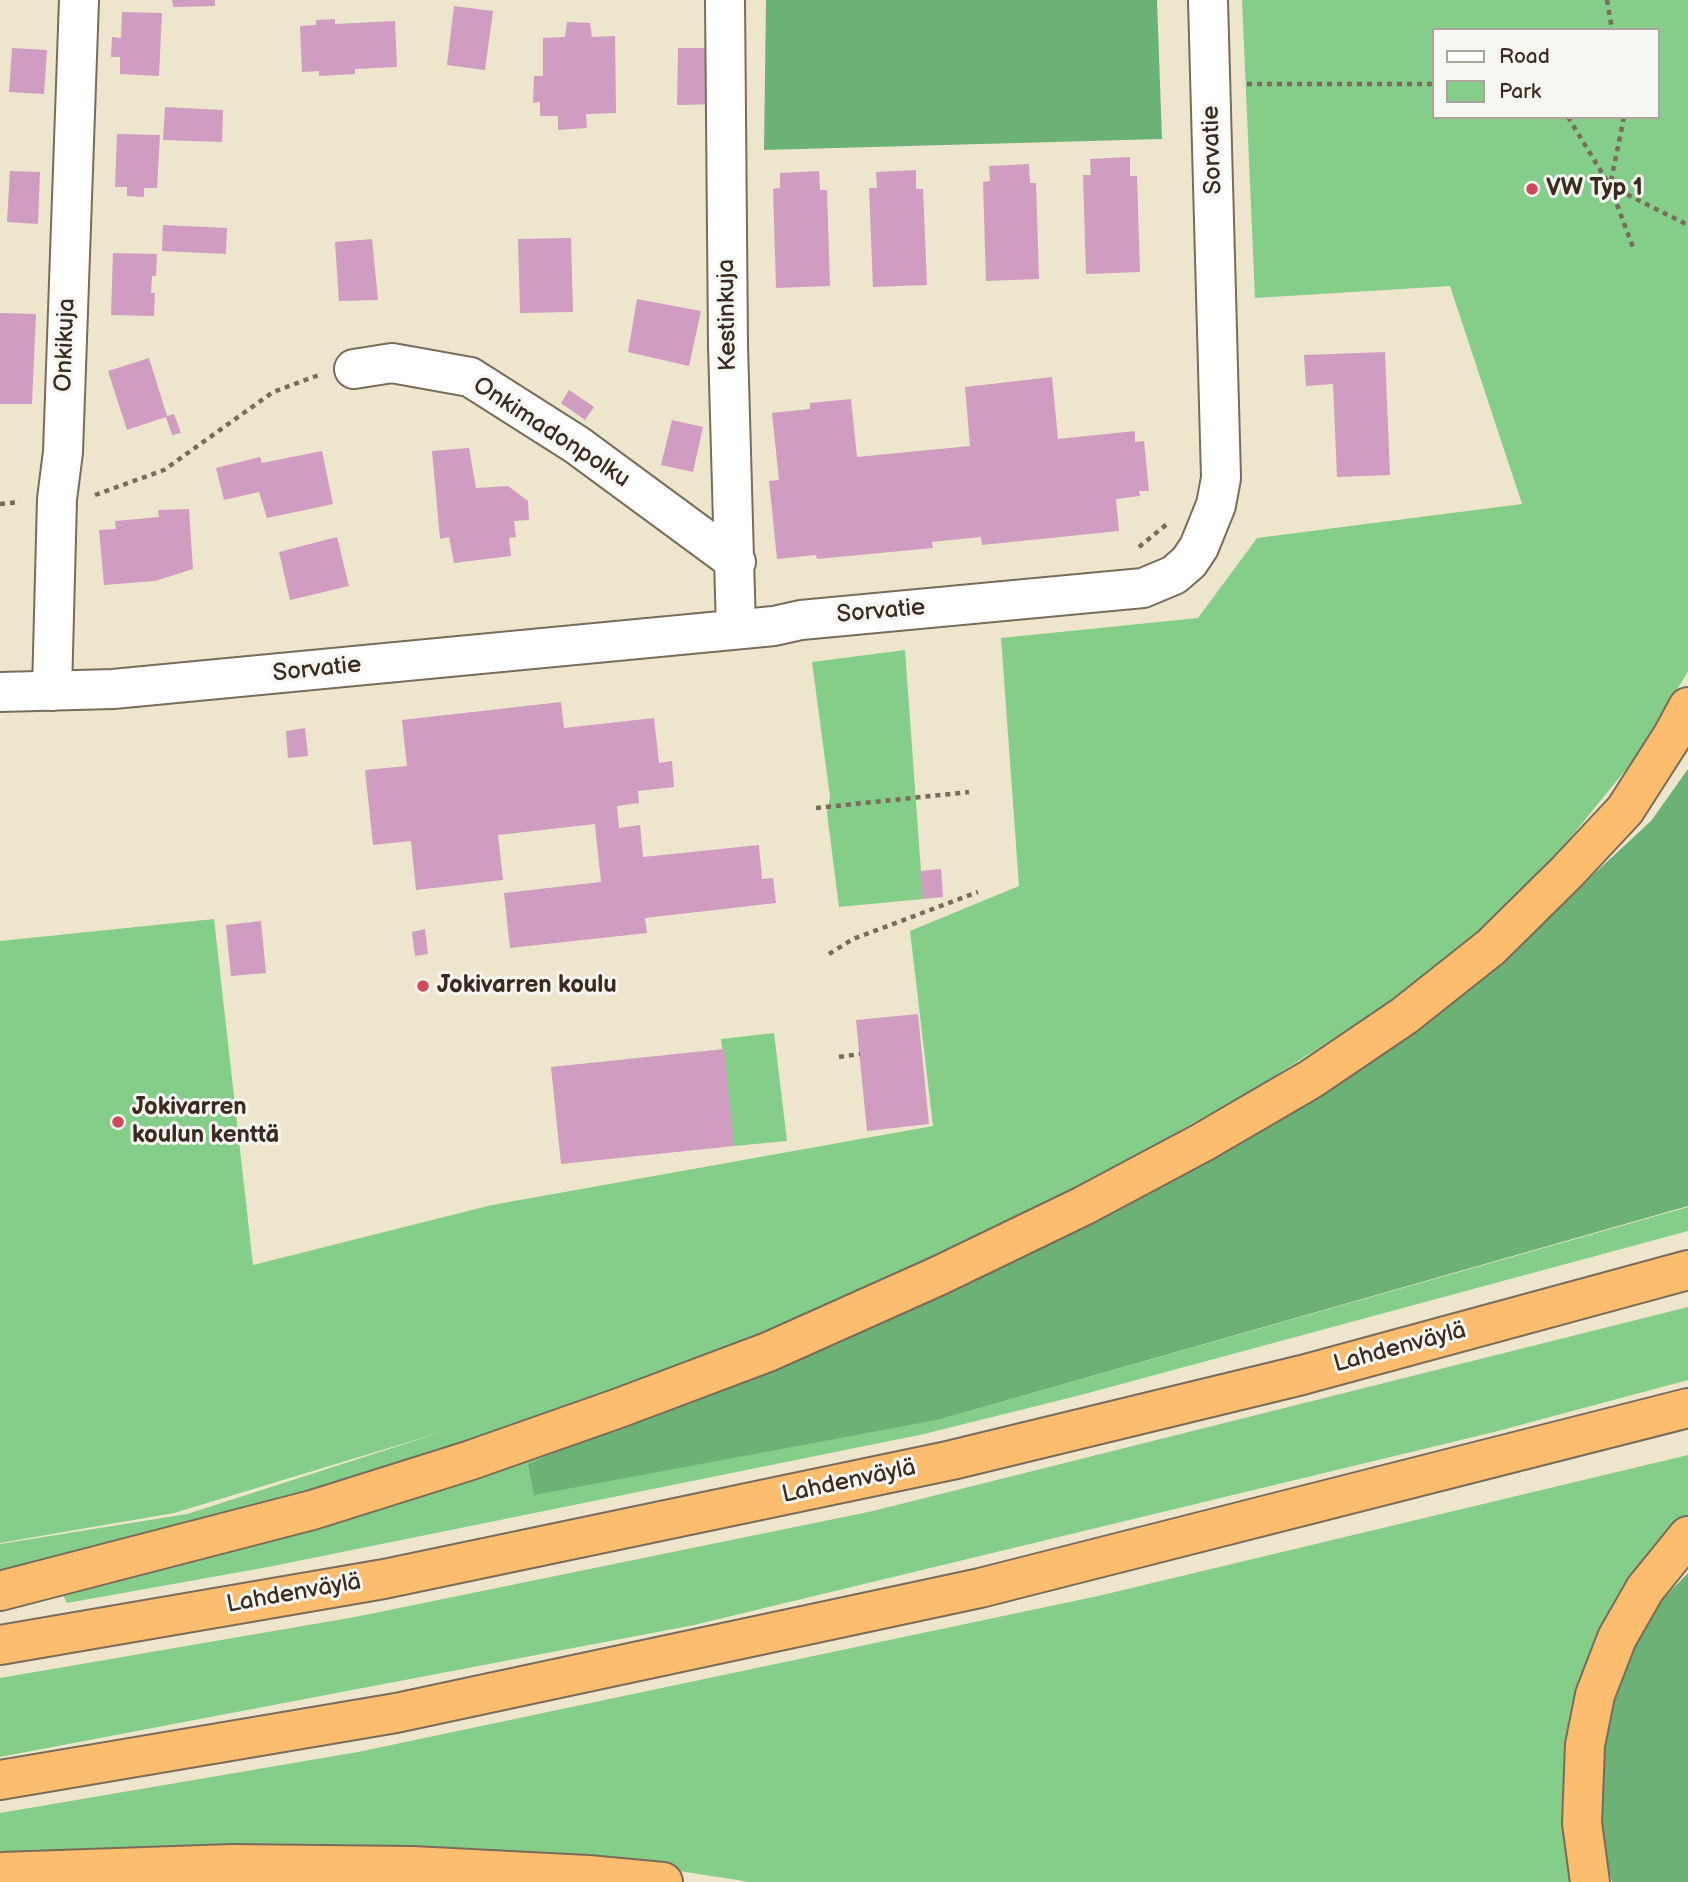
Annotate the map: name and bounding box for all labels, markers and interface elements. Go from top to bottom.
legend [1432,28,1660,119]
text: Road [1499,44,1550,69]
text: Park [1499,79,1541,104]
street label: Sorvatie [1197,105,1229,195]
place label: VW Typ 1 [1546,175,1643,203]
marker: VW Typ 1 [1524,181,1540,197]
street label: Kestinkuja [713,259,743,371]
street label: Onkikuja [50,298,82,392]
street label: Onkimadonpolku [467,372,635,494]
street label: Sorvatie [835,594,927,630]
street label: Sorvatie [271,651,363,689]
place label: Jokivarren koulu [437,972,617,1000]
marker: Jokivarren koulu [415,978,431,994]
place label: Jokivarren koulun kenttä [132,1094,279,1150]
marker: Jokivarren koulun kenttä [110,1114,126,1130]
street label: Lahdenväylä [1331,1317,1469,1379]
street label: Lahdenväylä [780,1454,918,1510]
street label: Lahdenväylä [225,1568,363,1620]

